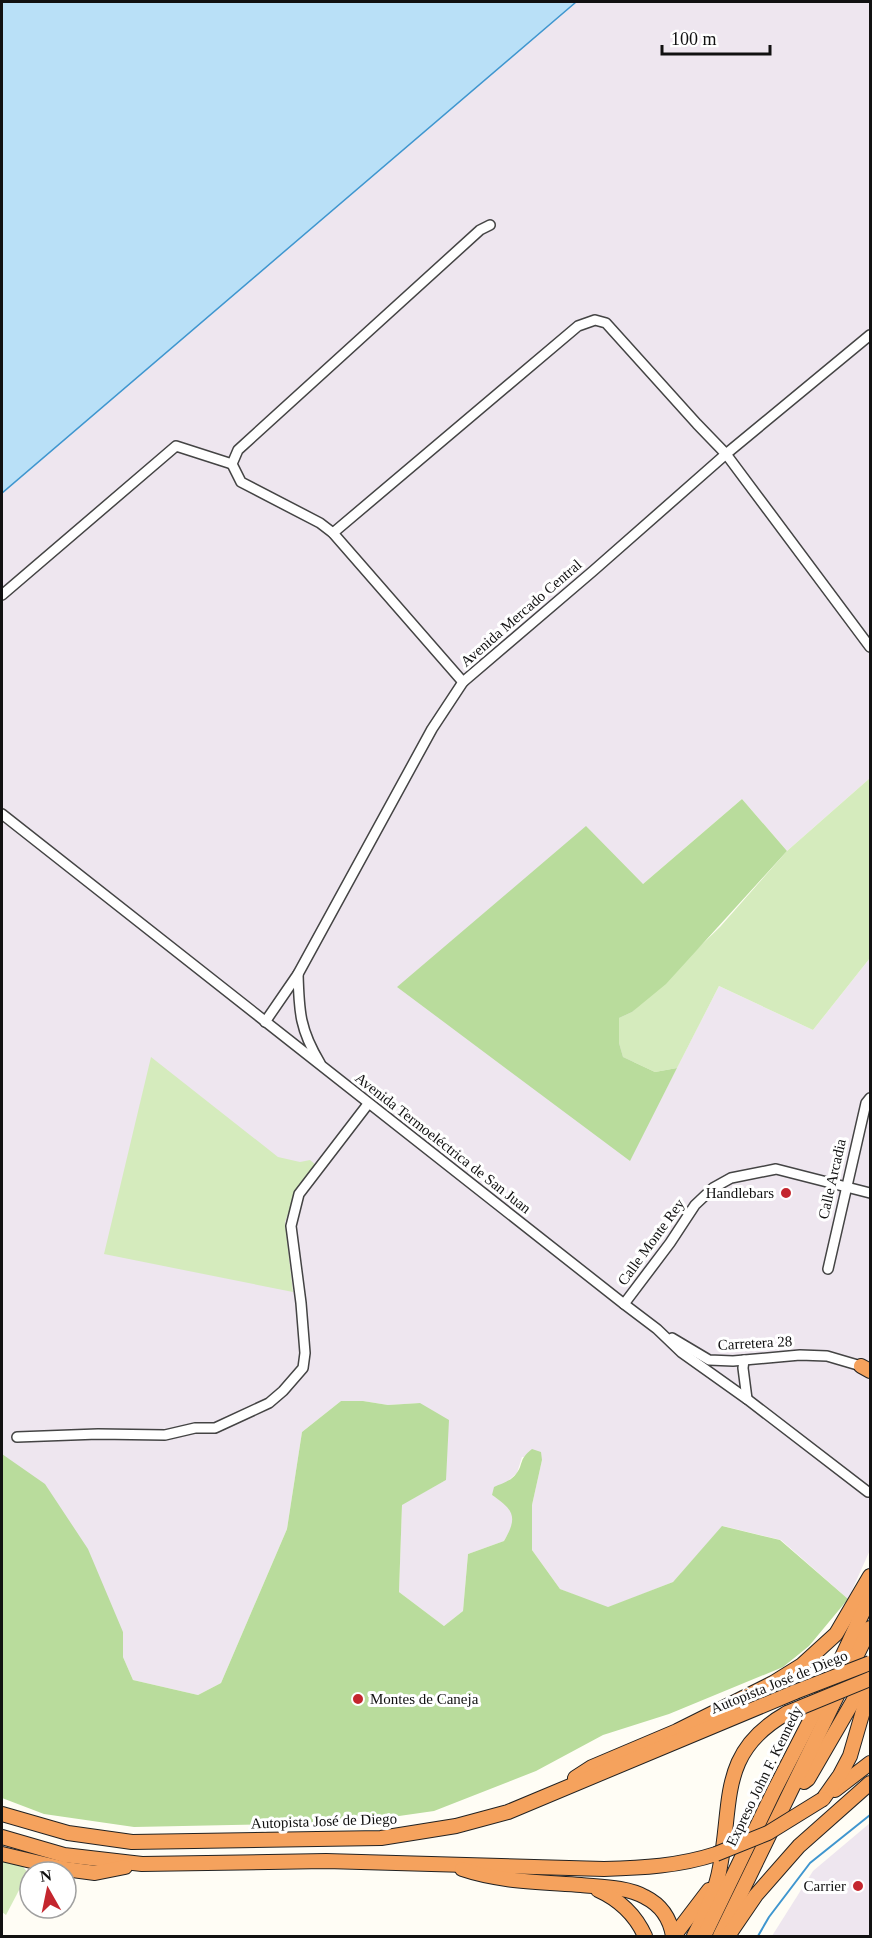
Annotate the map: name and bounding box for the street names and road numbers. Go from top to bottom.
street label: Avenida Mercado Central [457,556,585,670]
street label: Avenida Termoeléctrica de San Juan [352,1069,534,1217]
street label: Calle Arcadia [815,1137,849,1221]
street label: Calle Monte Rey [614,1195,688,1288]
street label: Carretera 28 [717,1333,793,1353]
street label: Autopista José de Diego [708,1647,850,1717]
street label: Expreso John F. Kennedy [723,1703,805,1849]
street label: Autopista José de Diego [251,1810,397,1832]

